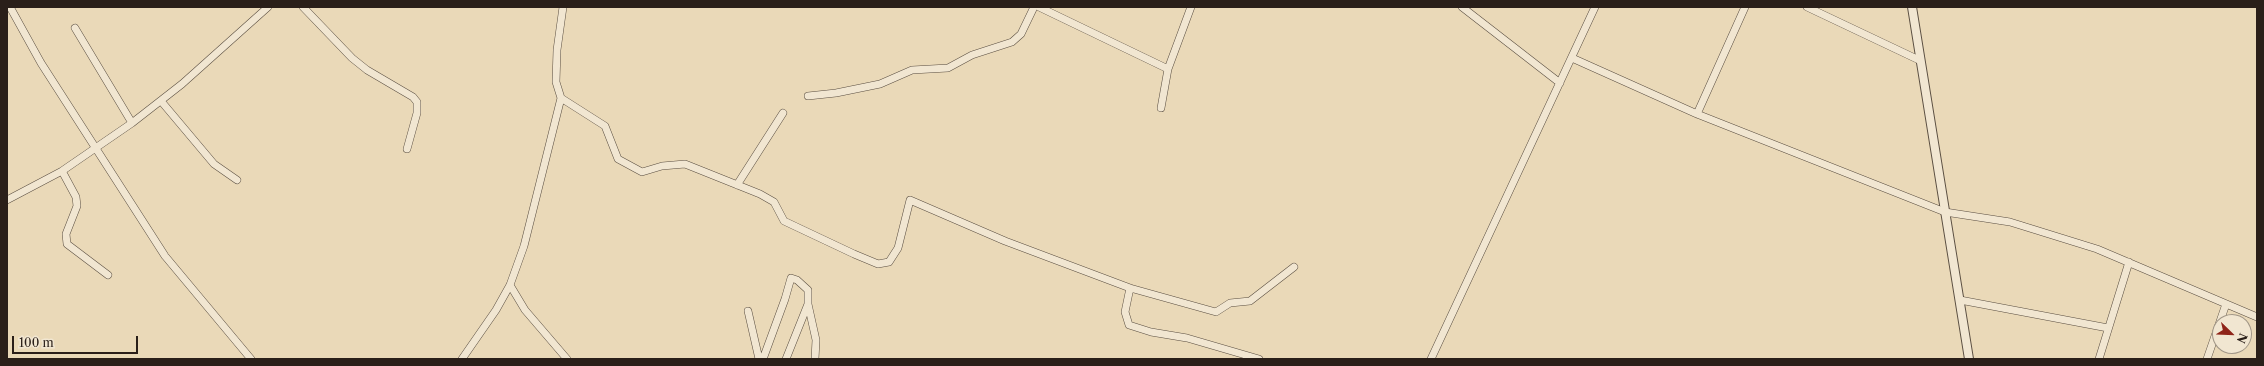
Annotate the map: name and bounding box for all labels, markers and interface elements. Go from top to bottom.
north arrow [2212,314,2252,354]
scale bar [14,328,140,354]
text: N [2234,331,2250,345]
text: 100 m [19,335,54,350]

